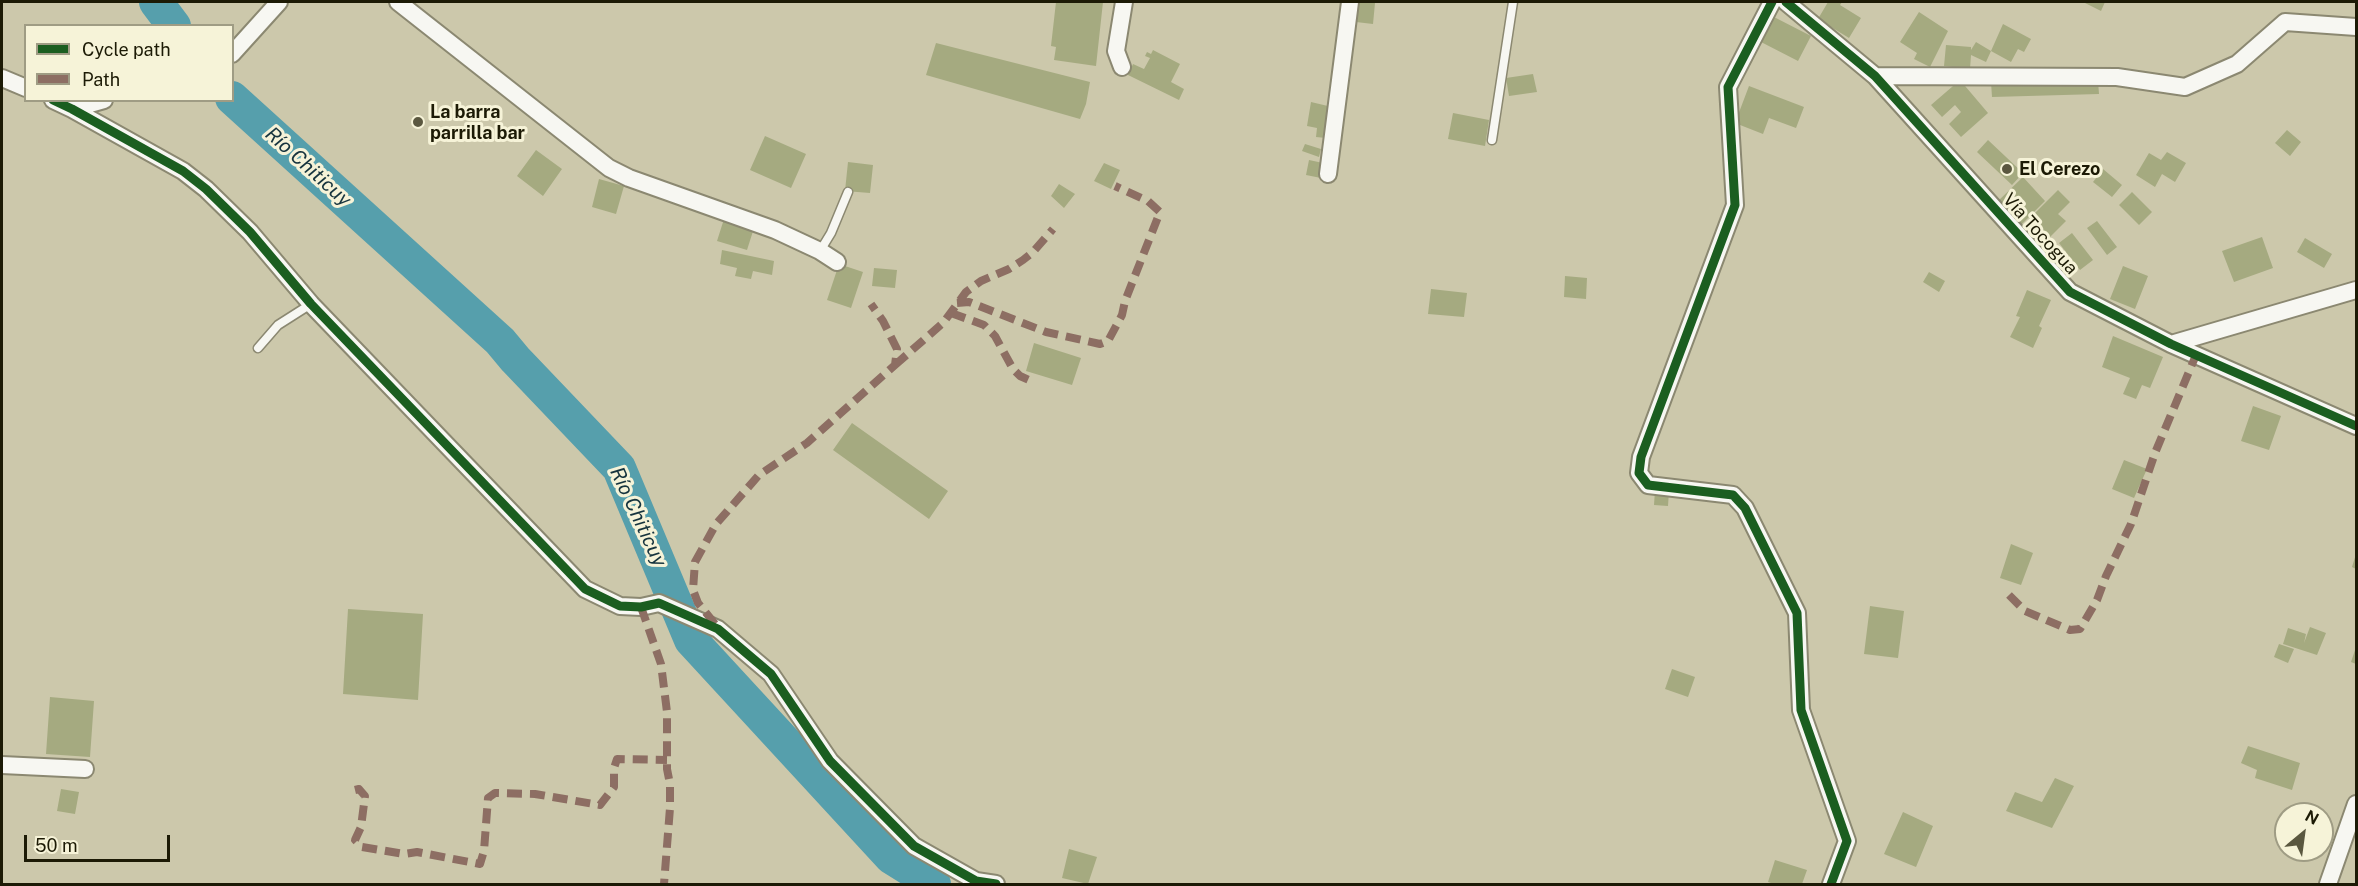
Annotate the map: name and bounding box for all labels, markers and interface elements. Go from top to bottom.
legend [24,24,234,102]
text: Cycle path [82,39,171,60]
text: Path [82,69,120,90]
place label: La barra parrilla bar [430,101,525,144]
marker: La barra parrilla bar [411,115,425,129]
water label: Río Chiticuy [260,122,356,212]
place label: El Cerezo [2019,158,2100,180]
marker: El Cerezo [2000,162,2014,176]
street label: Vía Tocogua [1998,189,2082,279]
water label: Río Chiticuy [604,463,672,571]
north arrow [2274,802,2334,862]
text: N [2302,806,2322,829]
scale bar [27,823,172,861]
text: 50 m [35,835,78,856]

